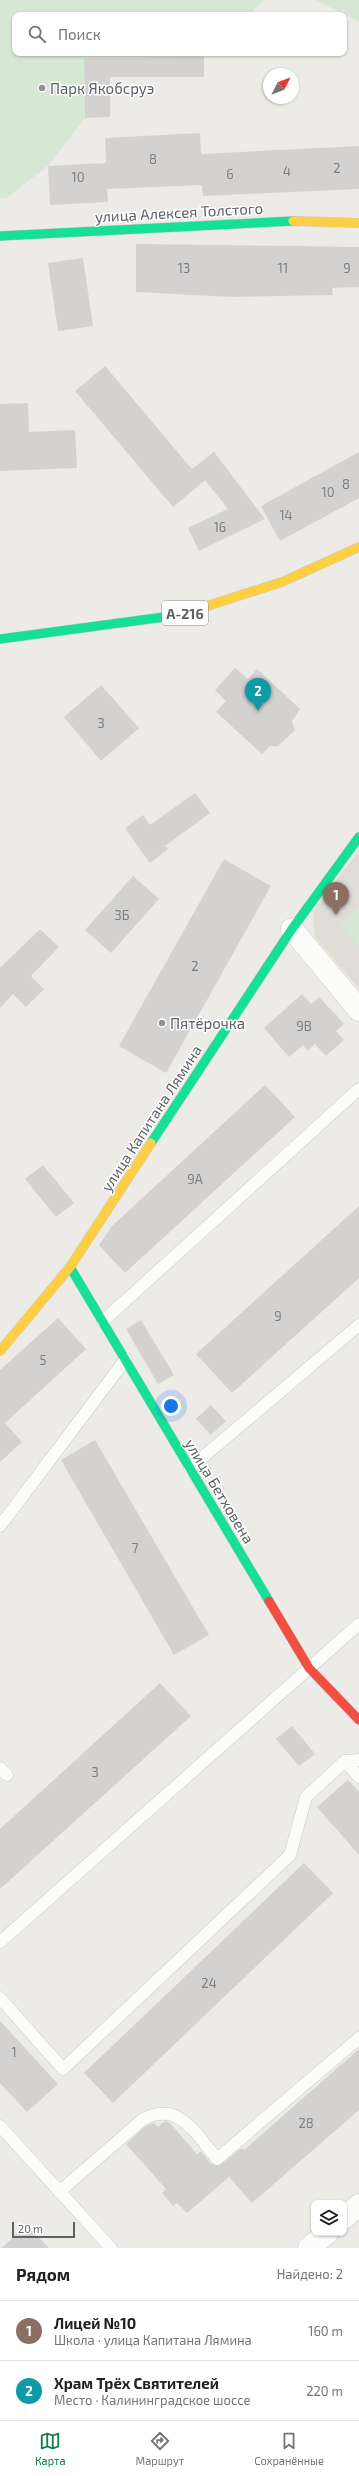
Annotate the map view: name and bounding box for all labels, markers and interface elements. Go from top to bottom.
search box [12,12,347,56]
icon: search [26,23,48,45]
text: Поиск [58,25,101,43]
north arrow [263,68,299,104]
place label: Парк Якобсруэ [50,79,154,98]
marker: Парк Якобсруэ [37,83,47,93]
house number: 8 [149,151,157,167]
house number: 2 [333,160,341,176]
house number: 4 [283,163,291,179]
house number: 6 [226,166,234,182]
house number: 10 [71,169,85,185]
street label: улица Алексея Толстого [94,199,264,226]
house number: 13 [178,260,190,276]
house number: 11 [278,260,288,276]
house number: 9 [343,260,351,276]
house number: 8 [342,476,350,492]
house number: 10 [321,484,335,500]
house number: 14 [279,507,293,523]
house number: 16 [214,519,226,535]
road number: А-216 [162,601,208,625]
pin: 2 [245,678,271,711]
house number: 3 [97,715,105,731]
pin: 1 [323,882,349,915]
house number: 3Б [114,907,130,923]
house number: 2 [191,958,199,974]
place label: Пятёрочка [170,1014,245,1032]
marker: Пятёрочка [157,1018,167,1028]
house number: 9В [296,1018,312,1034]
street label: улица Капитана Лямина [97,1041,206,1195]
house number: 9А [187,1171,203,1187]
house number: 9 [274,1308,282,1324]
house number: 5 [40,1352,47,1368]
your location [161,1396,181,1416]
street label: улица Бетховена [181,1435,258,1547]
house number: 7 [132,1540,139,1556]
house number: 3 [91,1764,99,1780]
house number: 24 [201,1975,217,1991]
house number: 1 [11,2044,17,2060]
house number: 28 [298,2115,314,2131]
map controls [311,2200,347,2236]
button: layers [311,2200,347,2236]
scale bar [12,2220,75,2239]
text: 20 m [18,2222,43,2235]
text: Рядом [16,2264,70,2284]
text: Найдено: 2 [277,2266,343,2282]
text: Лицей №10 [54,2314,136,2332]
text: 1 [26,2323,32,2339]
text: 160 m [308,2323,343,2339]
text: Школа · улица Капитана Лямина [54,2332,252,2348]
text: Храм Трёх Святителей [54,2374,219,2392]
text: 2 [25,2383,33,2399]
text: 220 m [306,2383,343,2399]
text: Место · Калининградское шоссе [54,2392,251,2408]
tab: Карта [35,2430,66,2467]
tab: Маршрут [136,2430,184,2467]
tab: Сохранённые [254,2430,324,2467]

